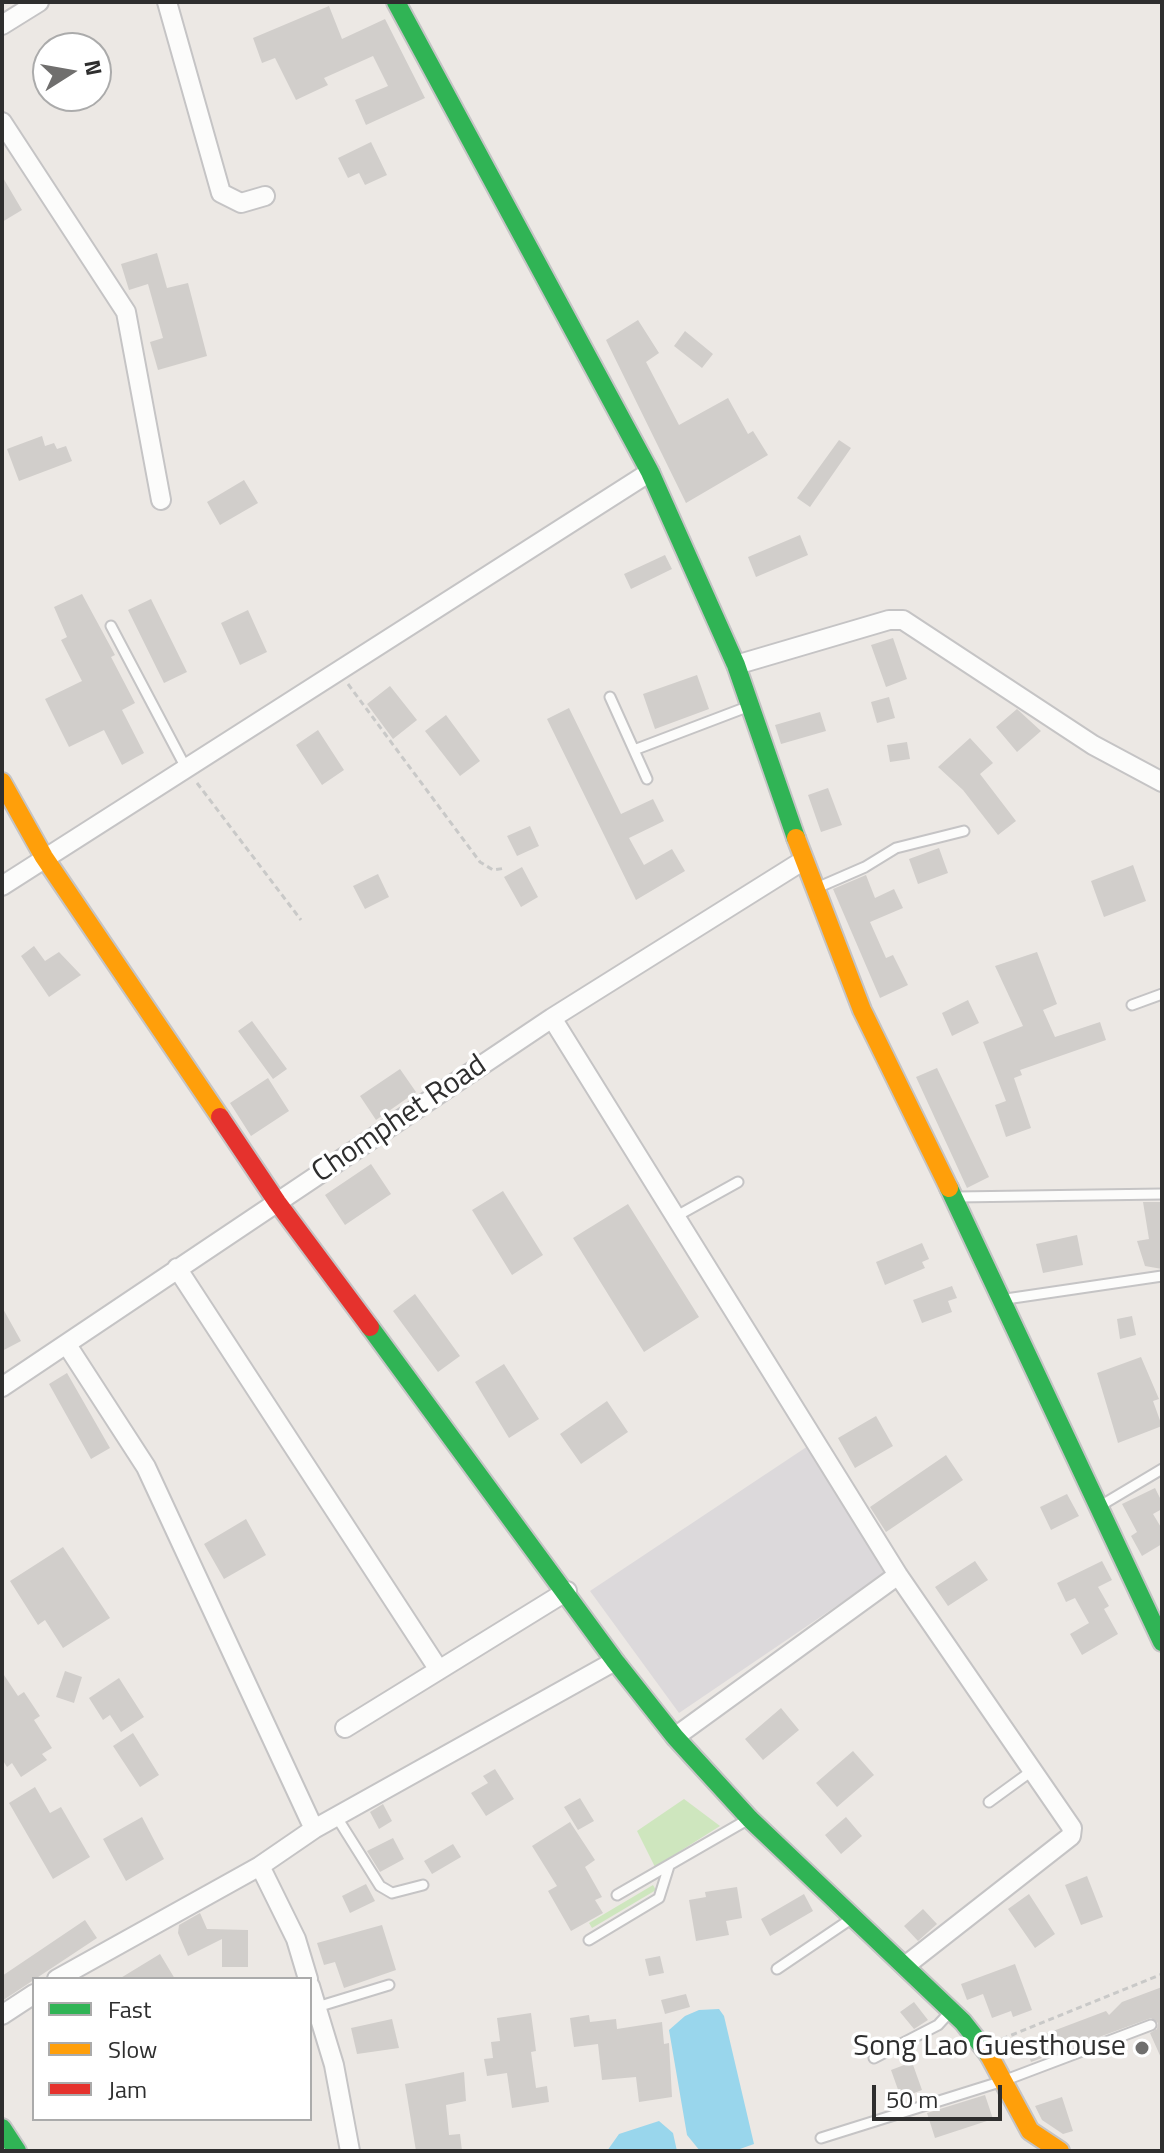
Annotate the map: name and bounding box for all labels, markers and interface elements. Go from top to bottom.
north arrow [32,32,112,112]
text: N [75,57,112,79]
street label: Chomphet Road [306,1048,494,1192]
legend [32,1977,312,2121]
text: Fast [108,1991,151,2027]
place label: Song Lao Guesthouse [853,2030,1126,2066]
text: Slow [108,2031,157,2067]
marker: Song Lao Guesthouse [1133,2039,1151,2057]
scale bar [876,2069,1006,2119]
text: Jam [108,2071,147,2107]
text: 50 m [886,2081,938,2117]

